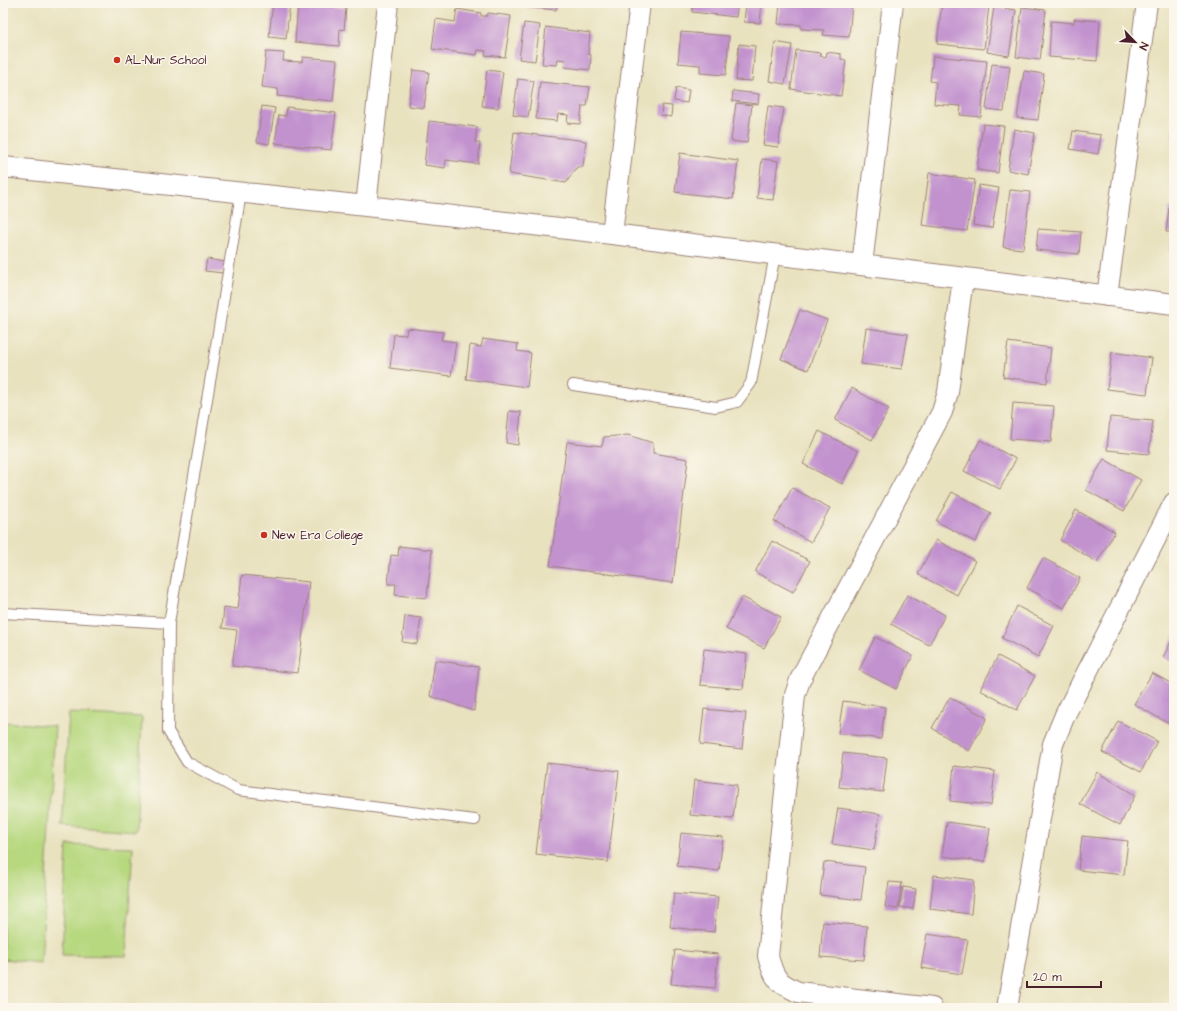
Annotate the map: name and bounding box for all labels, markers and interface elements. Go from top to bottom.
north arrow [1115,22,1155,62]
text: N [1135,40,1152,52]
place label: AL-Nur School [125,52,207,69]
marker: AL-Nur School [112,55,122,65]
place label: New Era College [272,527,364,545]
marker: New Era College [259,530,269,540]
scale bar [1027,963,1101,989]
text: 20 m [1033,969,1062,986]

